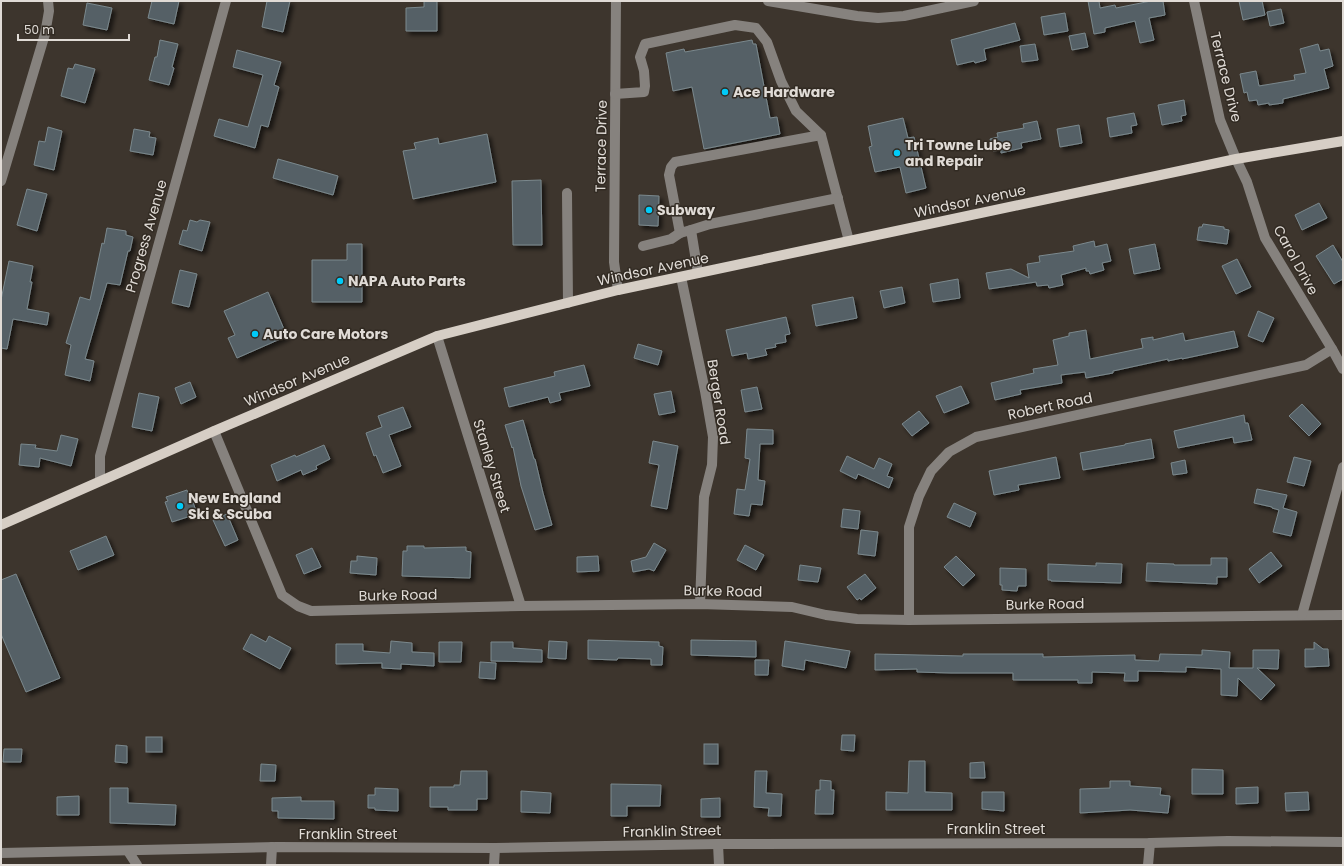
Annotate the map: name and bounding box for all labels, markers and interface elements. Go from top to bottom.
scale bar [18,16,129,42]
text: 50 m [24,21,55,38]
street label: Terrace Drive [1205,30,1247,124]
place label: Ace Hardware [733,82,835,102]
marker: Ace Hardware [720,87,730,97]
street label: Terrace Drive [590,99,612,192]
place label: Tri Towne Lube and Repair [905,135,1011,171]
marker: Tri Towne Lube and Repair [892,148,902,158]
street label: Progress Avenue [120,177,172,295]
street label: Windsor Avenue [912,179,1028,223]
place label: Subway [657,200,715,220]
marker: Subway [644,205,654,215]
street label: Carol Drive [1269,222,1324,299]
street label: Windsor Avenue [595,247,711,291]
place label: NAPA Auto Parts [348,271,466,291]
marker: NAPA Auto Parts [335,276,345,286]
place label: Auto Care Motors [263,324,388,344]
marker: Auto Care Motors [250,329,260,339]
street label: Windsor Avenue [241,349,353,411]
street label: Berger Road [702,358,736,446]
street label: Robert Road [1006,387,1094,425]
street label: Stanley Street [468,417,516,515]
place label: New England Ski & Scuba [188,488,281,524]
marker: New England Ski & Scuba [175,501,185,511]
street label: Burke Road [683,580,763,602]
street label: Burke Road [358,584,438,606]
street label: Burke Road [1005,593,1085,615]
street label: Franklin Street [947,819,1045,839]
street label: Franklin Street [623,820,721,842]
street label: Franklin Street [299,824,397,844]

